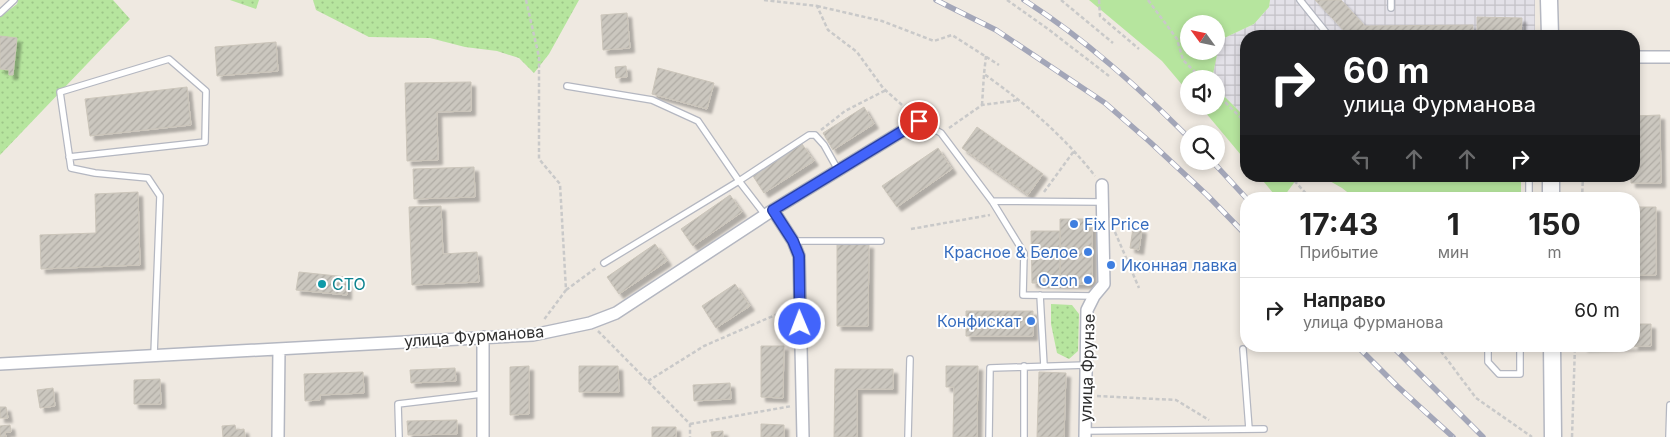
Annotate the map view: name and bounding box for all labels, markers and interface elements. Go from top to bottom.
north arrow [1180,15,1225,60]
map controls [1180,15,1225,170]
text: 60 m [1343,49,1430,91]
icon: right [1260,50,1325,115]
button: sound [1180,70,1225,115]
text: улица Фурманова [1343,91,1536,117]
pin [898,100,940,142]
icon: arrive [905,107,933,135]
button: search [1180,125,1225,170]
icon: left [1347,145,1375,173]
icon: ahead [1400,145,1428,173]
icon: ahead [1453,145,1481,173]
icon: right [1506,145,1534,173]
text: 17:43 [1299,206,1378,242]
text: 1 [1447,206,1460,242]
text: 150 [1528,206,1581,242]
place label: Fix Price [1084,214,1149,234]
marker: Fix Price [1068,218,1080,230]
place label: Красное & Белое [944,242,1078,262]
text: Прибытие [1299,242,1378,262]
text: мин [1438,242,1469,262]
text: m [1547,242,1561,262]
marker: Красное & Белое [1082,246,1094,258]
place label: Иконная лавка [1121,255,1237,275]
marker: Иконная лавка [1105,259,1117,271]
place label: Ozon [1038,270,1078,290]
place label: СТО [332,274,366,294]
marker: Ozon [1082,274,1094,286]
marker: СТО [316,278,328,290]
text: Направо [1303,289,1386,312]
icon: right [1260,296,1288,324]
position arrow [773,297,825,349]
text: 60 m [1574,299,1620,322]
place label: Конфискат [937,311,1022,331]
text: улица Фурманова [1303,312,1443,332]
street label: улица Фрунзе [1075,313,1099,423]
marker: Конфискат [1025,315,1037,327]
street label: улица Фурманова [403,321,545,351]

